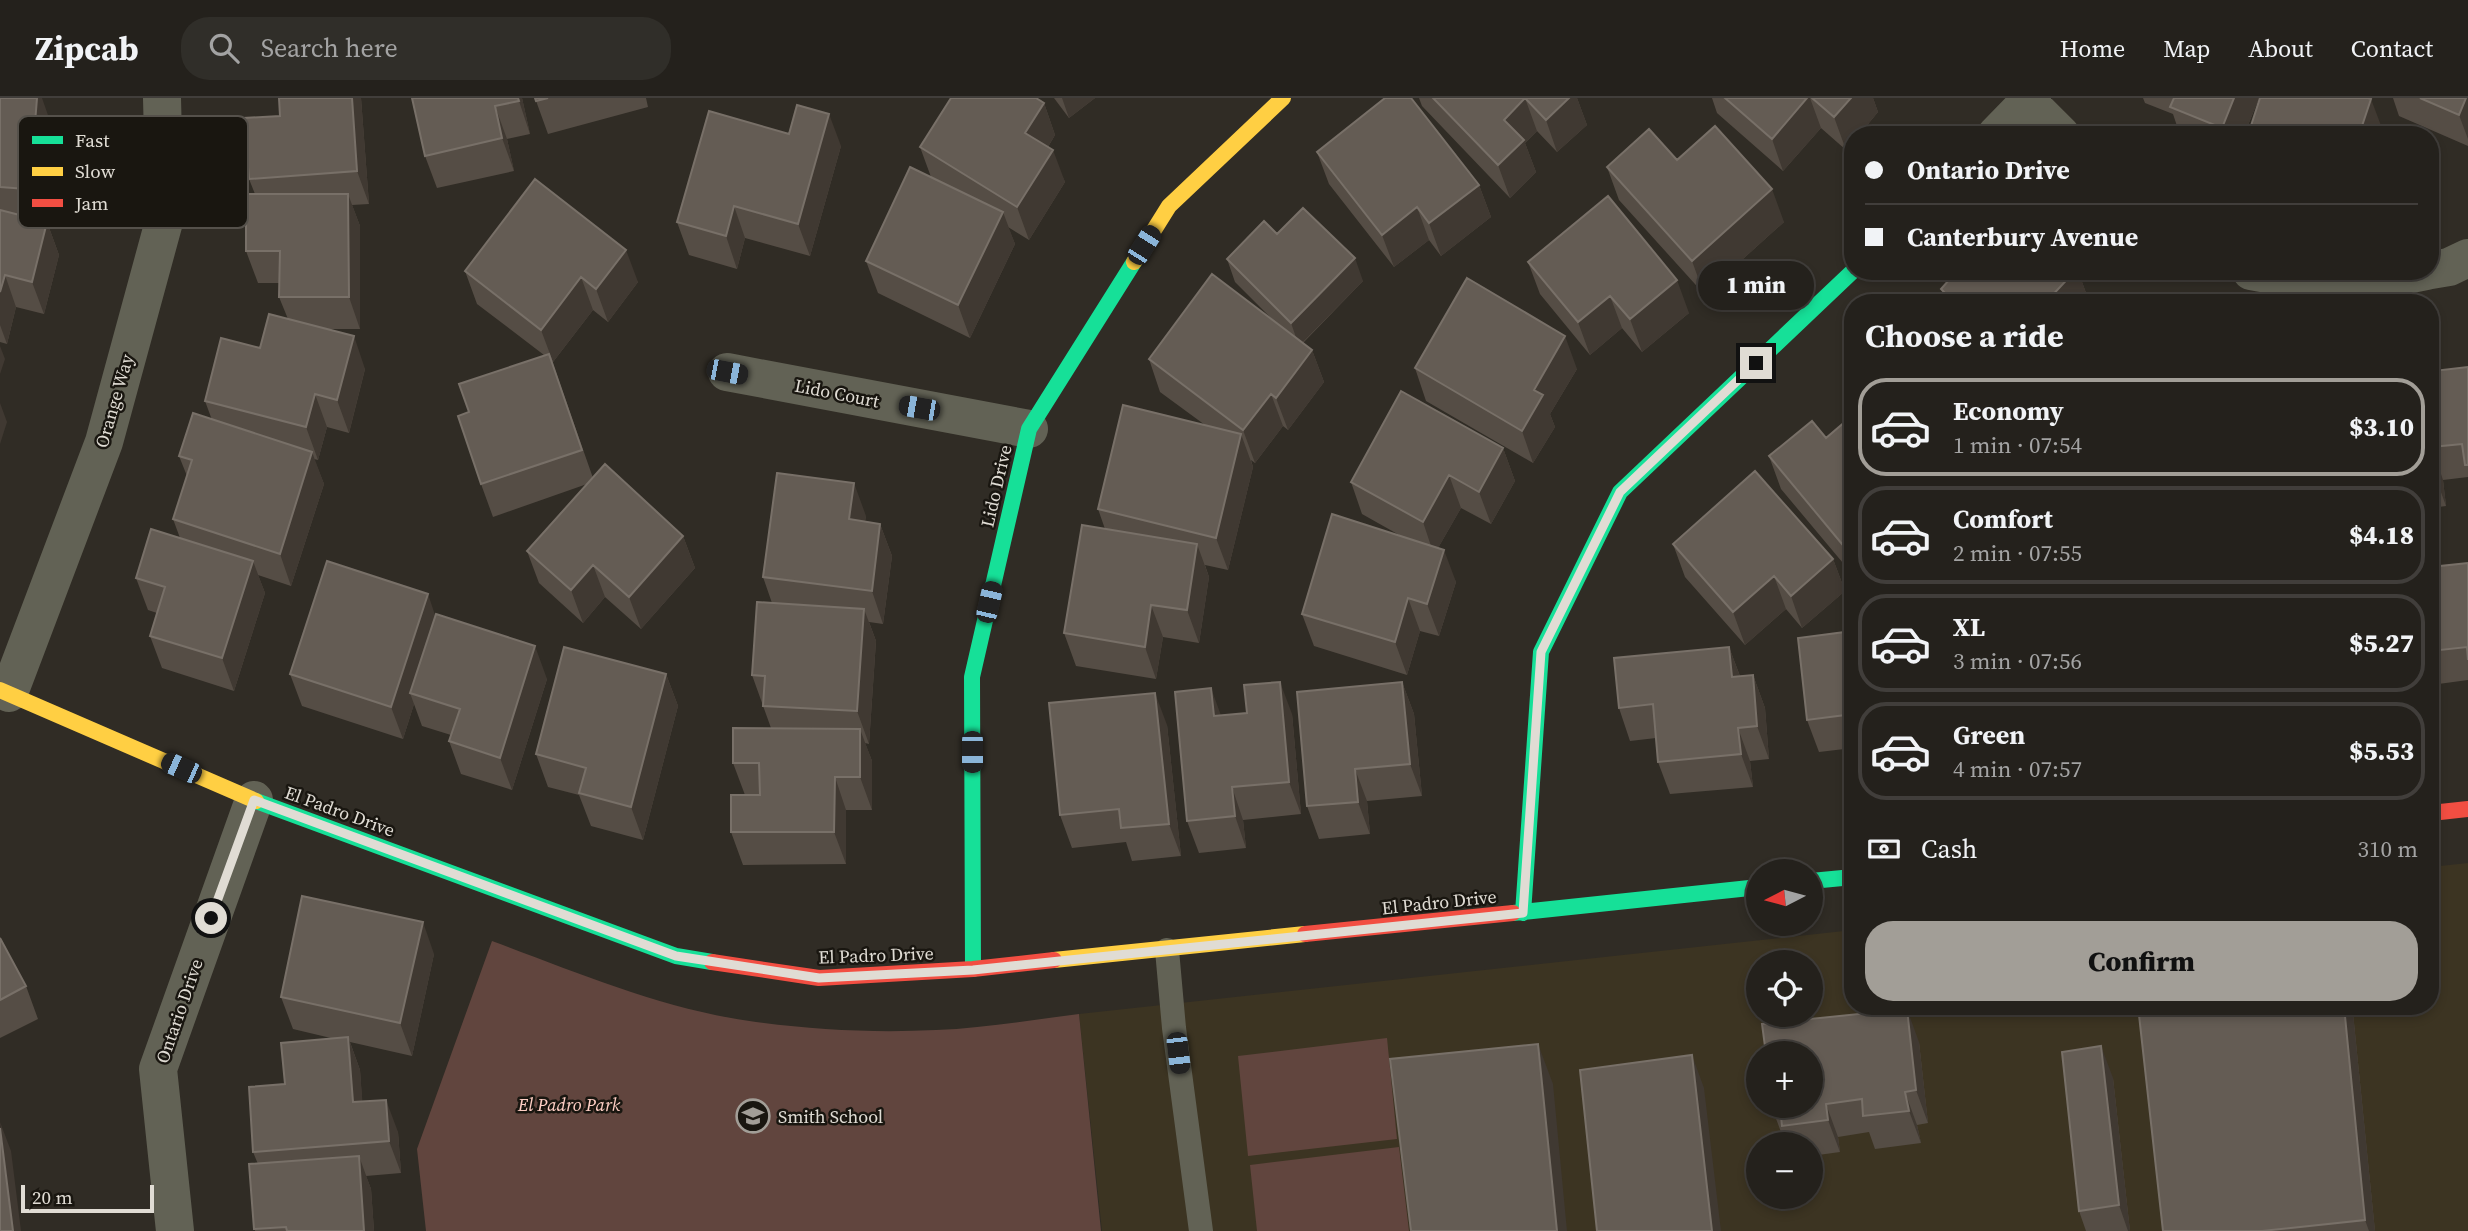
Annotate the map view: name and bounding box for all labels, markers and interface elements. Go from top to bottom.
search box [181,17,671,80]
text: Zipcab [35,26,139,71]
icon: search [205,29,243,67]
text: Search here [261,30,398,66]
text: Home [2060,32,2125,65]
text: Map [2163,32,2210,65]
text: About [2248,32,2313,65]
text: Contact [2351,32,2433,65]
legend [18,116,248,228]
text: Fast [75,127,110,153]
text: Ontario Drive [1907,152,2070,188]
text: Slow [75,158,116,184]
text: Jam [74,190,108,216]
text: Canterbury Avenue [1907,219,2138,255]
car [1124,222,1165,268]
callout: 1 min [1698,261,1814,310]
text: 1 min [1726,269,1786,301]
text: Choose a ride [1865,314,2064,358]
route end [1740,347,1772,379]
street label: Orange Way [89,350,140,451]
car [705,358,750,386]
street label: Lido Court [793,373,882,413]
text: Economy [1953,393,2064,429]
car [897,394,942,422]
icon: car [1869,396,1932,459]
text: $3.10 [2349,409,2414,445]
text: 1 min · 07:54 [1953,429,2082,461]
street label: Lido Drive [974,442,1018,530]
text: Comfort [1953,501,2053,537]
icon: car [1869,504,1932,567]
text: $4.18 [2349,517,2414,553]
text: 2 min · 07:55 [1953,537,2082,569]
car [975,579,1004,625]
text: XL [1953,609,1985,645]
icon: car [1869,612,1932,675]
text: $5.27 [2349,625,2414,661]
text: 3 min · 07:56 [1953,645,2082,677]
text: Green [1953,717,2025,753]
icon: car [1869,720,1932,783]
car [962,731,983,773]
text: $5.53 [2349,733,2414,769]
car [158,750,205,786]
text: 4 min · 07:57 [1953,753,2082,785]
street label: El Padro Drive [282,780,398,842]
icon: cash [1865,830,1903,868]
text: Cash [1921,831,1977,867]
text: 310 m [2357,833,2418,865]
north arrow [1746,859,1824,936]
map controls [1746,859,1823,1209]
street label: El Padro Drive [1380,884,1498,920]
route start [195,902,227,934]
button: Confirm [1865,921,2418,1001]
street label: El Padro Drive [818,940,934,970]
button: locate [1746,950,1823,1027]
street label: Ontario Drive [149,955,209,1067]
car [1166,1031,1191,1075]
button: + [1746,1041,1823,1118]
park label: El Padro Park [517,1092,621,1117]
school or university icon: Smith School [734,1097,772,1135]
place label: Smith School [778,1104,883,1129]
button: − [1746,1132,1823,1209]
scale bar [21,1182,154,1214]
text: 20 m [32,1184,73,1210]

